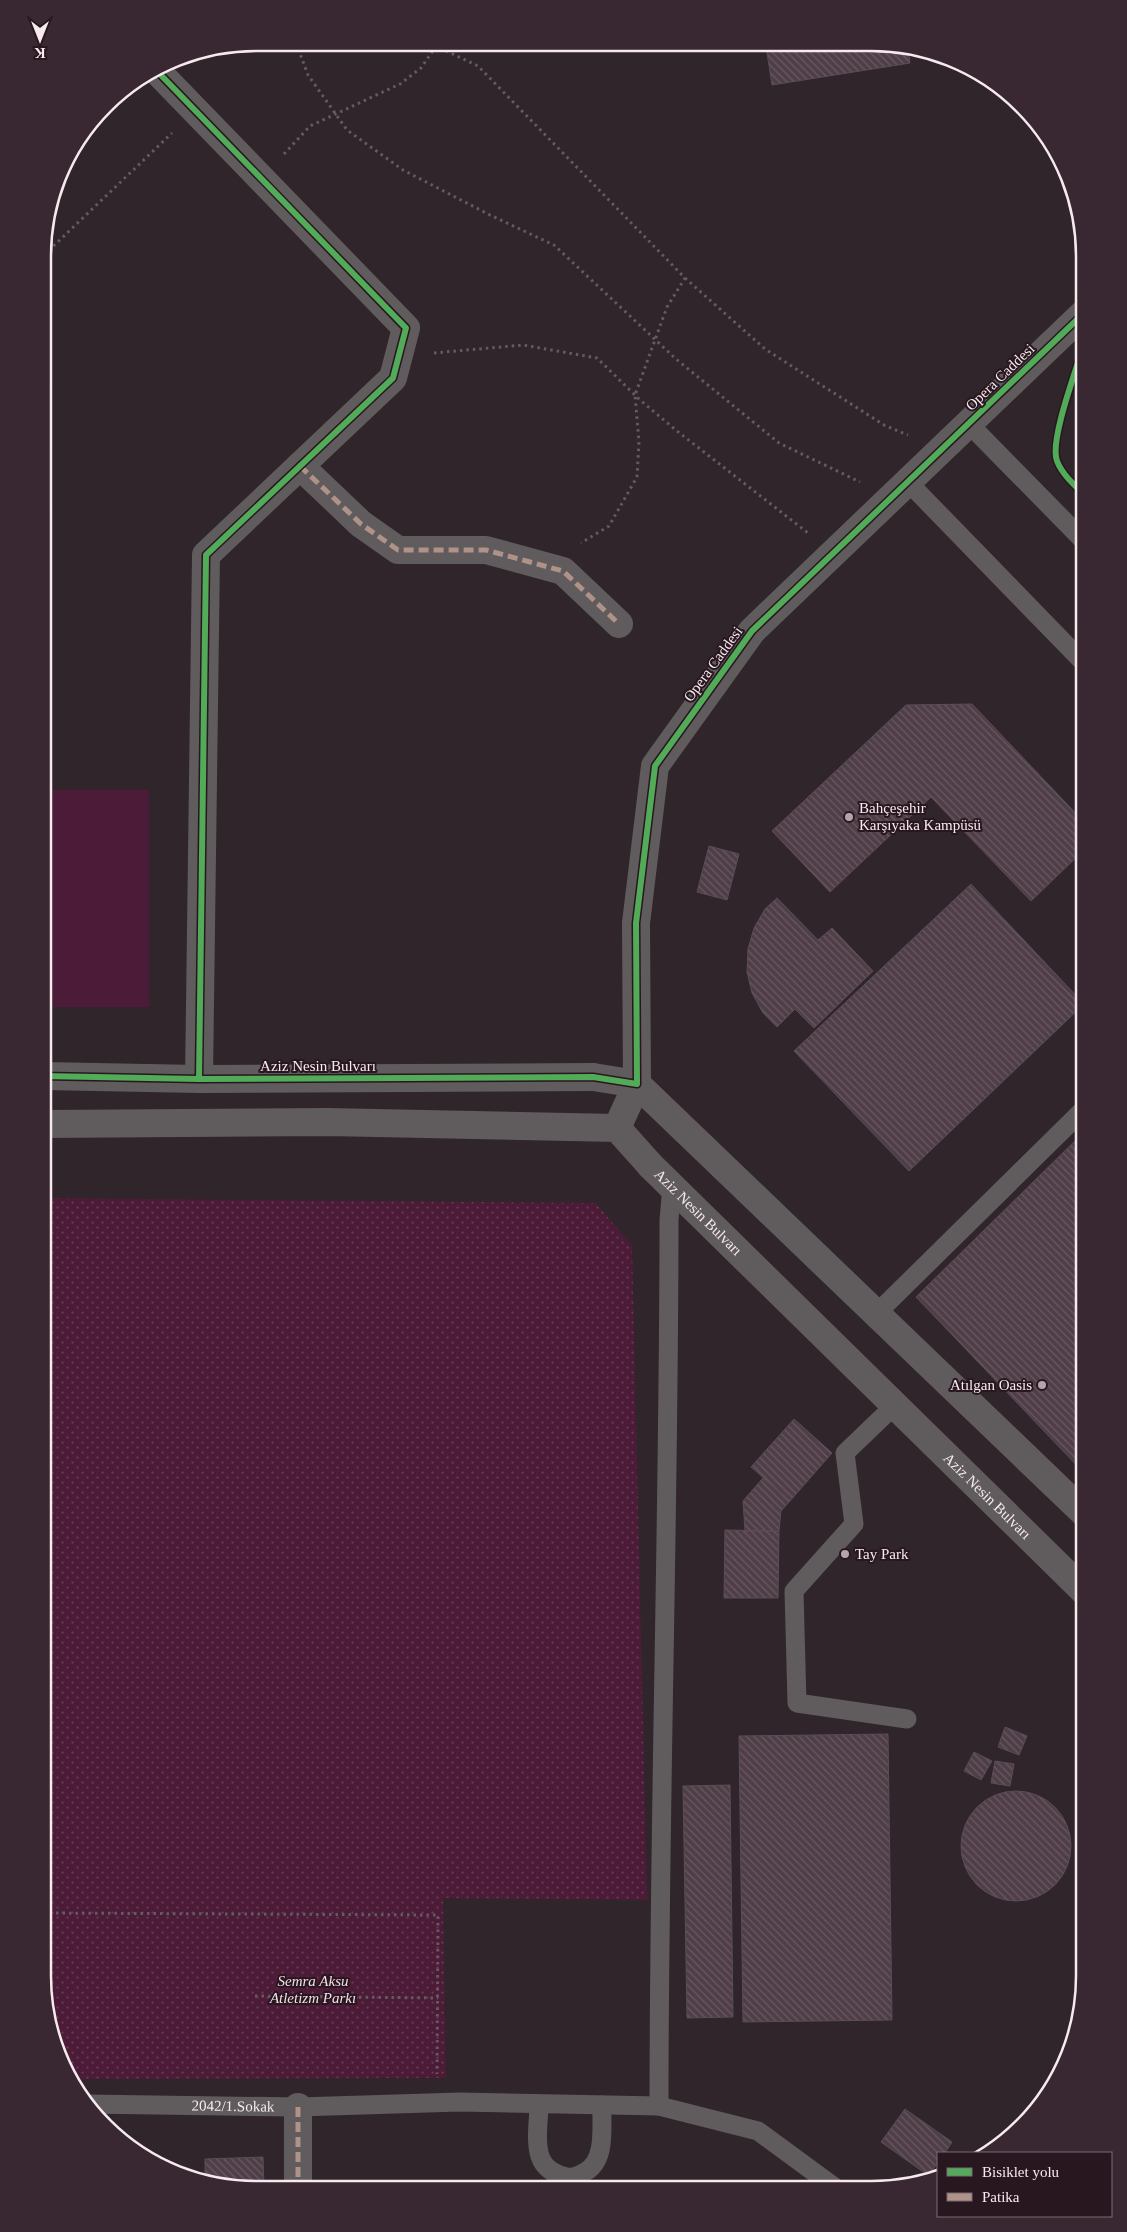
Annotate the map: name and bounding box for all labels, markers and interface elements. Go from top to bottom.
north arrow [15,15,65,65]
text: K [34,45,45,60]
street label: Opera Caddesi [963,340,1037,414]
street label: Opera Caddesi [680,623,746,705]
place label: Bahçeşehir Karşıyaka Kampüsü [859,800,982,833]
marker: Bahçeşehir Karşıyaka Kampüsü [843,811,855,823]
street label: Aziz Nesin Bulvarı [260,1058,376,1074]
street label: Aziz Nesin Bulvarı [651,1166,745,1259]
place label: Atılgan Oasis [950,1377,1032,1393]
marker: Atılgan Oasis [1036,1379,1048,1391]
street label: Aziz Nesin Bulvarı [940,1450,1034,1542]
place label: Tay Park [855,1546,909,1562]
marker: Tay Park [839,1548,851,1560]
park label: Semra Aksu Atletizm Parkı [269,1973,356,2006]
street label: 2042/1.Sokak [191,2097,275,2115]
legend [937,2152,1112,2217]
text: Bisiklet yolu [982,2164,1060,2180]
text: Patika [982,2189,1020,2205]

